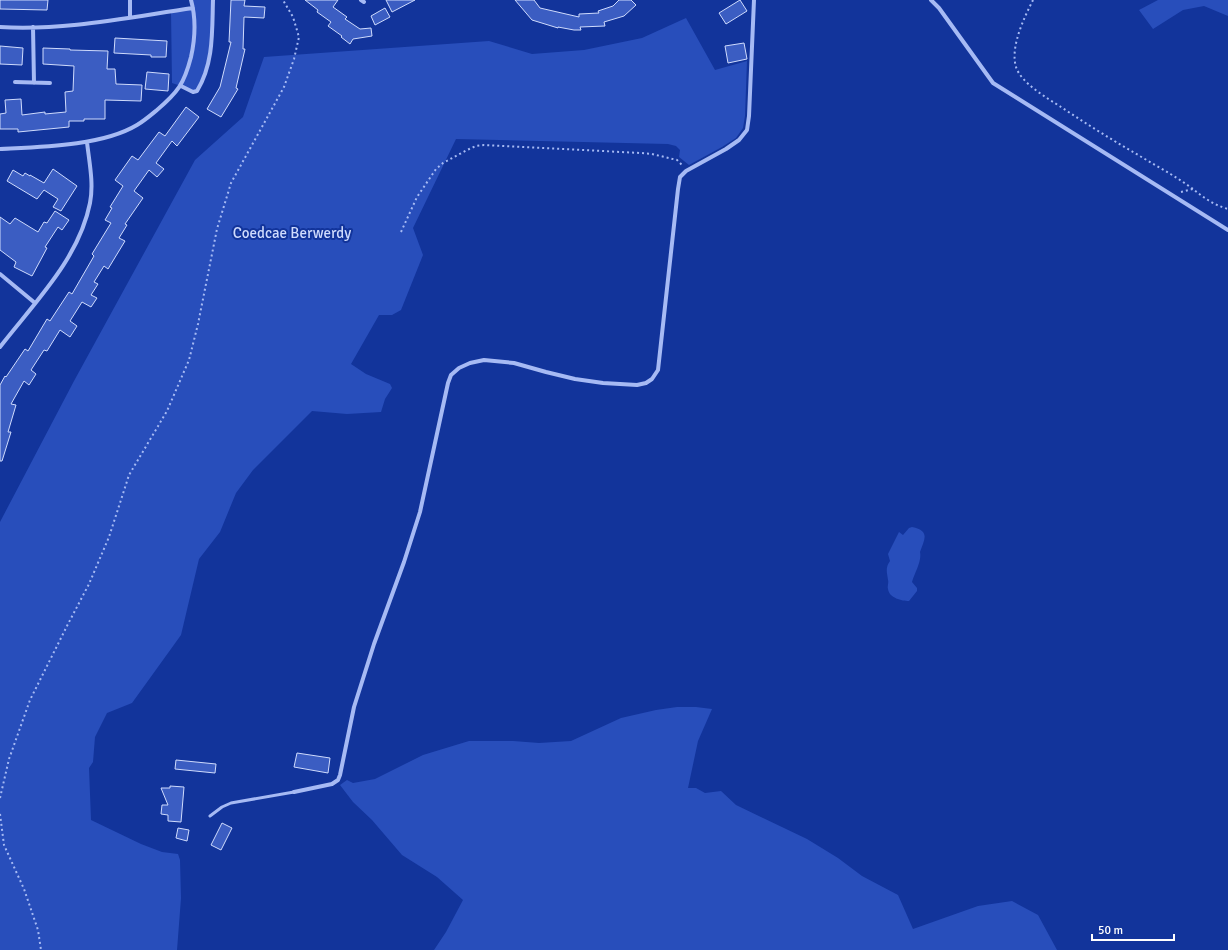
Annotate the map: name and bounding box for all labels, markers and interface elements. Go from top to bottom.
park label: Coedcae Berwerdy [233,224,351,242]
scale bar [1092,916,1174,942]
text: 50 m [1098,923,1123,938]

